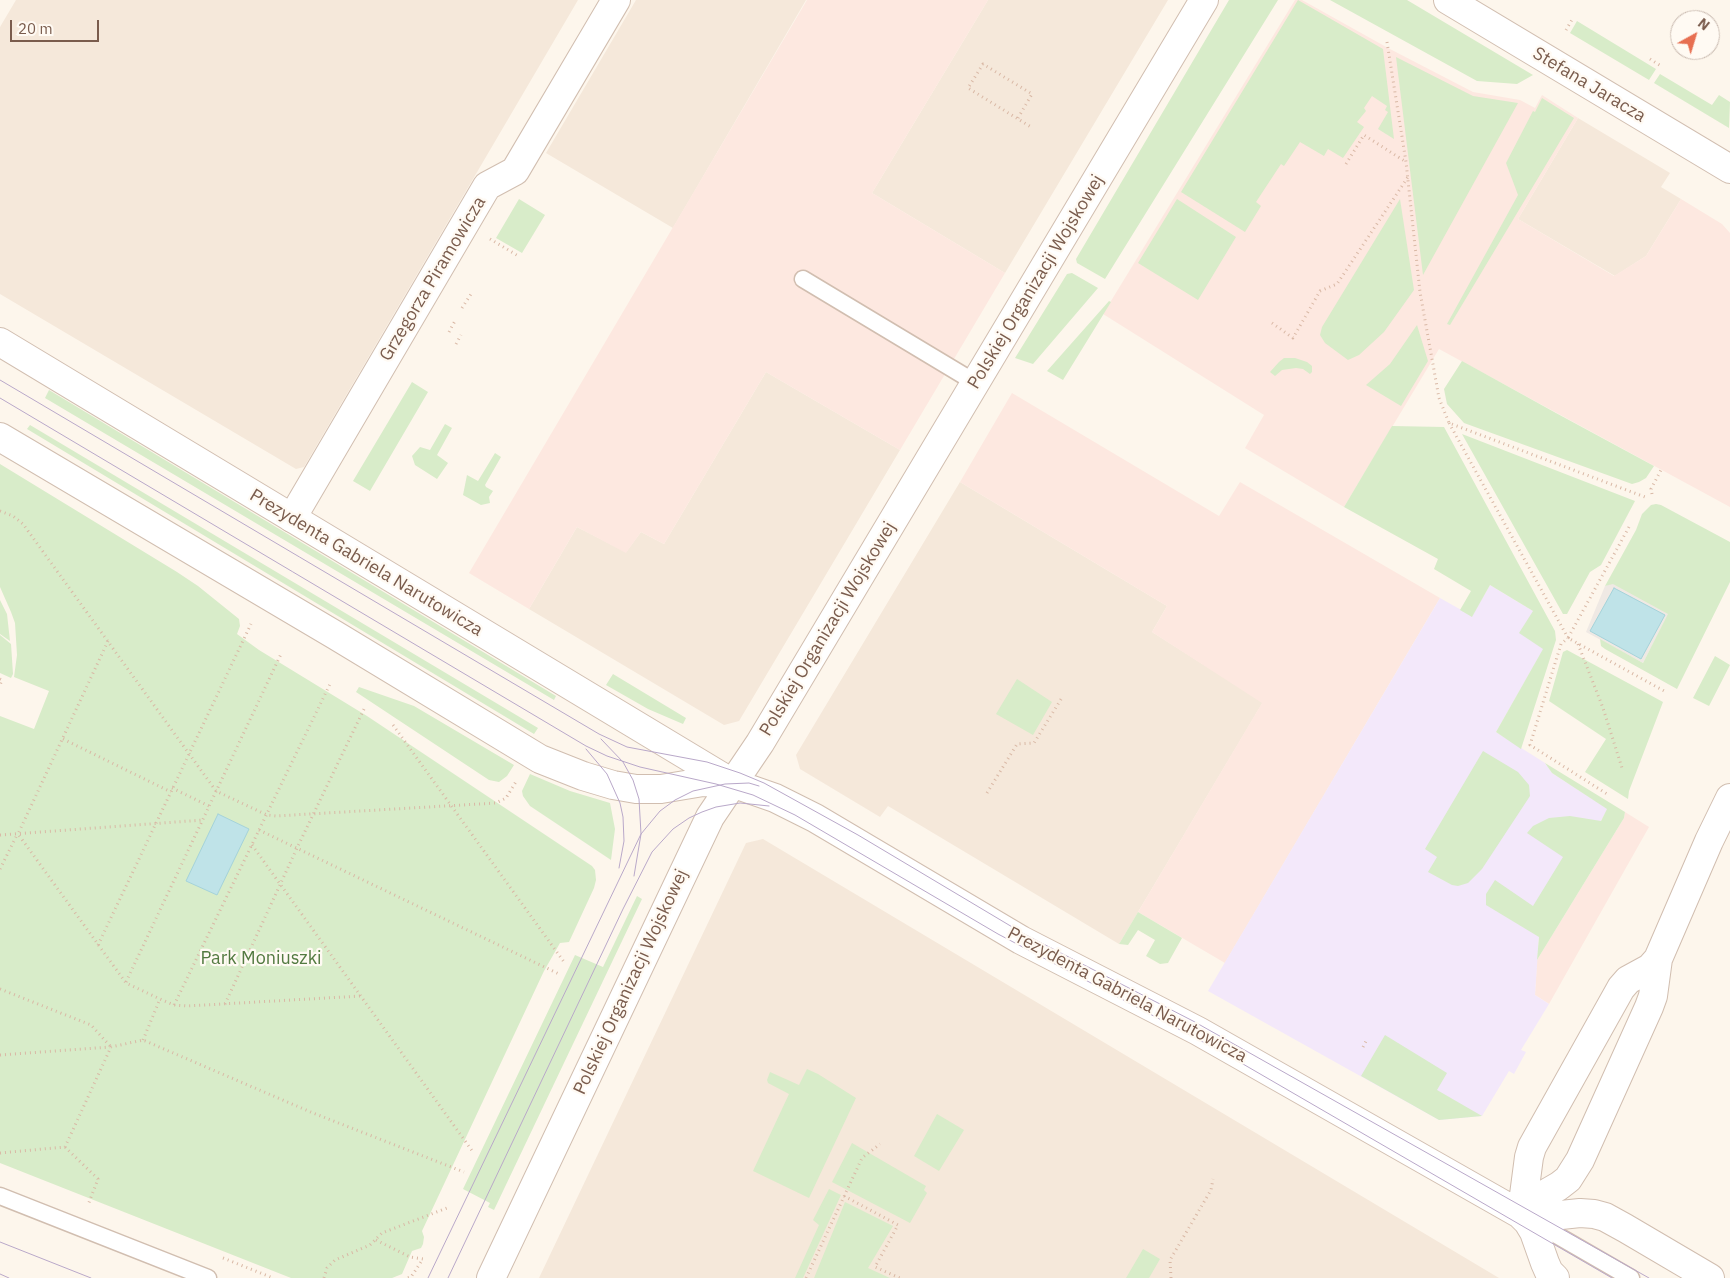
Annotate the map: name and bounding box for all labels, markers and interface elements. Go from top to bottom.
scale bar [12,10,101,42]
north arrow [1670,10,1720,60]
text: N [1694,14,1713,34]
text: 20 m [18,19,53,38]
street label: Stefana Jaracza [1529,43,1649,127]
street label: Polskiej Organizacji Wojskowej [963,171,1109,393]
street label: Grzegorza Piramowicza [375,193,491,365]
street label: Prezydenta Gabriela Narutowicza [246,485,486,641]
street label: Polskiej Organizacji Wojskowej [755,518,901,740]
street label: Polskiej Organizacji Wojskowej [569,866,693,1098]
street label: Prezydenta Gabriela Narutowicza [1004,923,1250,1067]
park label: Park Moniuszki [200,948,322,970]

